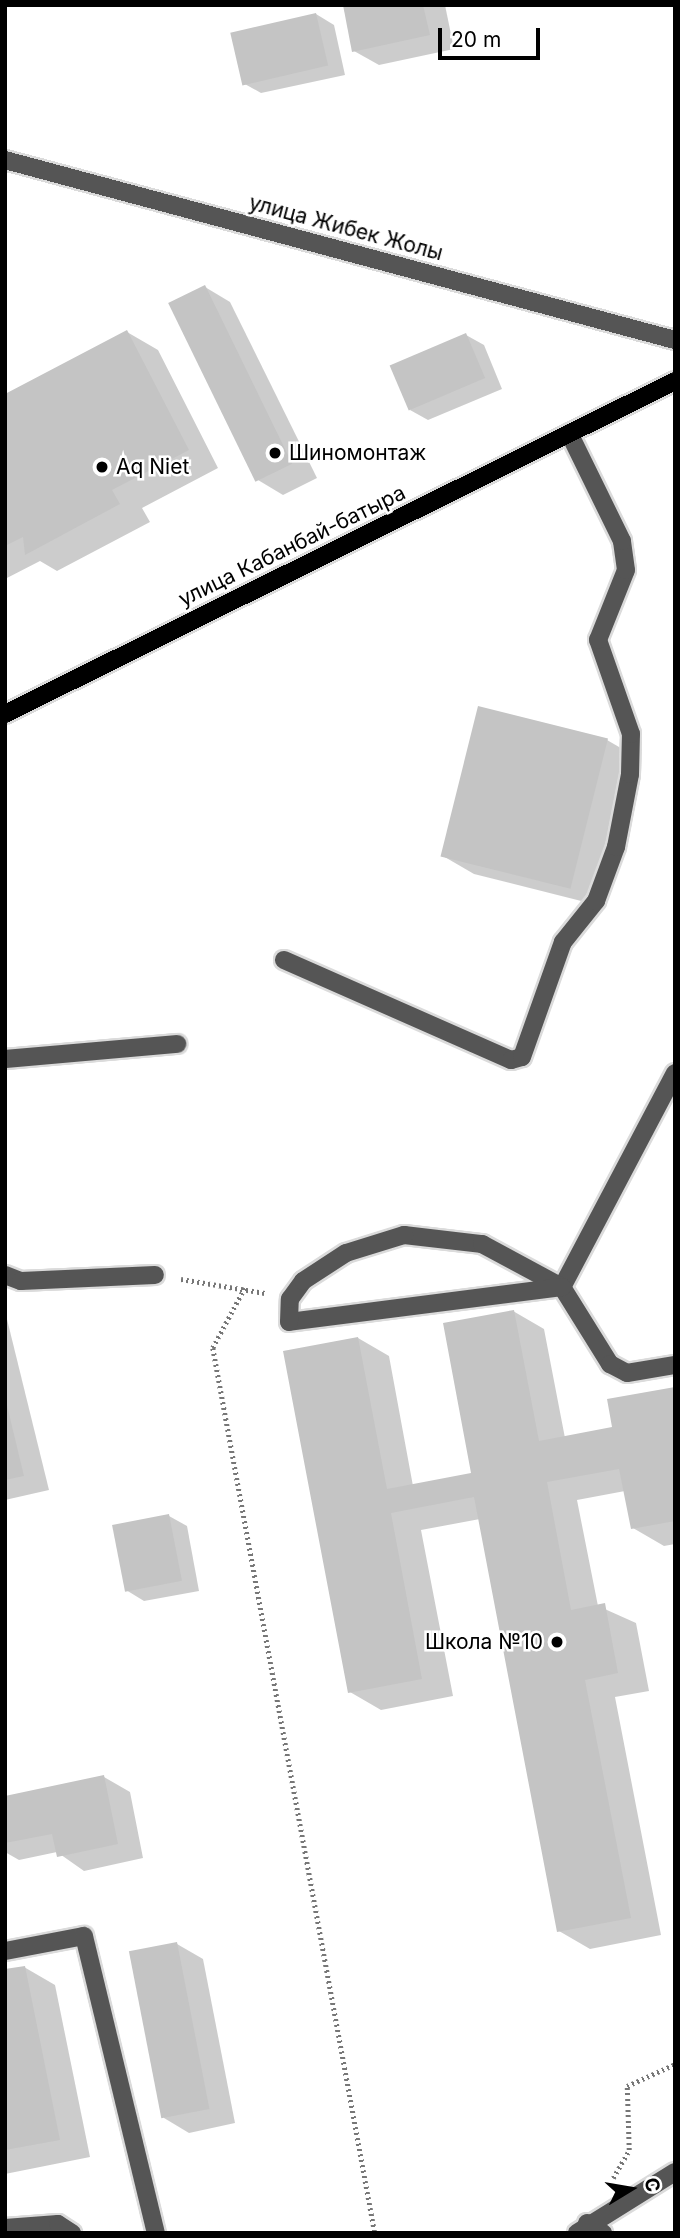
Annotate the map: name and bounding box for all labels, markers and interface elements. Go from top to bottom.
scale bar [442,14,544,58]
text: 20 m [451,27,501,52]
street label: улица Жибек Жолы [246,190,446,266]
place label: Шиномонтаж [289,440,426,466]
marker: Шиномонтаж [267,445,283,461]
place label: Aq Niet [116,454,189,480]
marker: Aq Niet [94,459,110,475]
street label: улица Кабанбай-батыра [175,480,409,612]
place label: Школа №10 [425,1629,543,1655]
marker: Школа №10 [549,1634,565,1650]
north arrow [596,2154,666,2224]
text: С [639,2176,665,2194]

